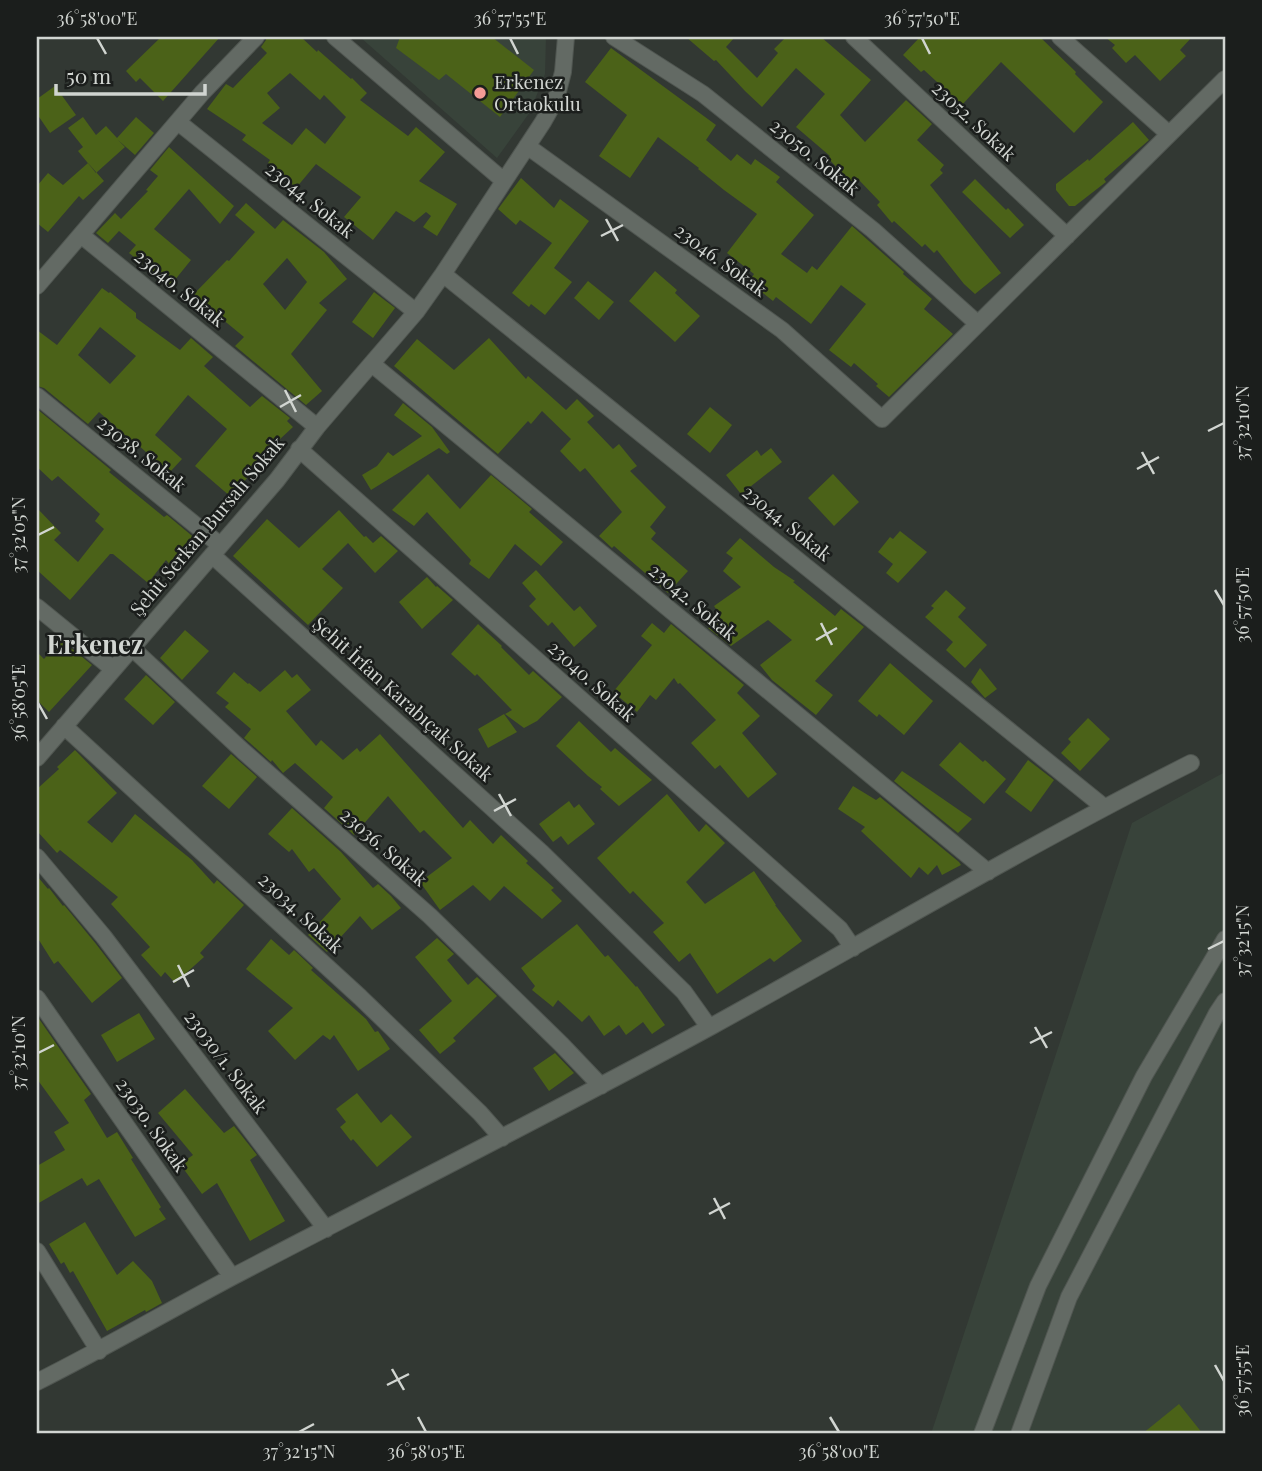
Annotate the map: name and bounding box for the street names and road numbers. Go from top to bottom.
street label: 23052. Sokak [927,75,1023,166]
street label: 23050. Sokak [765,112,866,201]
street label: 23044. Sokak [260,155,361,244]
street label: 23046. Sokak [670,217,774,302]
street label: 23040. Sokak [130,242,232,332]
street label: 23038. Sokak [93,409,193,498]
street label: Şehit Serkan Bursalı Sokak [123,430,290,621]
street label: 23044. Sokak [737,478,838,567]
street label: 23042. Sokak [644,557,744,646]
street label: Şehit İrfan Karabıçak Sokak [308,610,500,787]
street label: 23040. Sokak [543,634,643,727]
street label: 23036. Sokak [336,801,434,892]
street label: 23034. Sokak [254,866,350,959]
street label: 23030/1. Sokak [179,1004,275,1119]
street label: 23030. Sokak [111,1072,195,1177]

